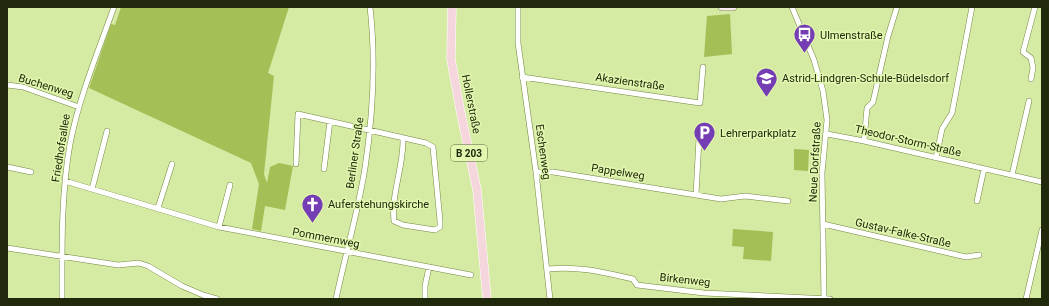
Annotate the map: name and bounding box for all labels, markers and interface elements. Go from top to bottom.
bus stop icon: Ulmenstraße [792,22,818,55]
place label: Ulmenstraße [820,29,883,42]
school or university icon: Astrid-Lindgren-Schule-Büdelsdorf [753,65,779,98]
street label: Buchenweg [17,71,75,101]
street label: Akazienstraße [594,71,666,93]
place label: Astrid-Lindgren-Schule-Büdelsdorf [782,72,949,85]
street label: Hollerstraße [459,73,483,135]
street label: Friedhofsallee [49,113,73,183]
street label: Berliner Straße [344,116,366,190]
parking icon: Lehrerparkplatz [691,120,717,153]
street label: Neue Dorfstraße [806,121,824,203]
street label: Theodor-Storm-Straße [854,122,963,160]
street label: Eschenweg [533,123,553,181]
place label: Lehrerparkplatz [720,127,797,140]
road number: B 203 [451,145,487,161]
street label: Pappelweg [590,161,646,183]
church icon: Auferstehungskirche [299,191,325,224]
place label: Auferstehungskirche [328,198,429,211]
street label: Gustav-Falke-Straße [854,216,952,250]
street label: Pommernweg [291,225,361,251]
street label: Birkenweg [659,271,711,289]

